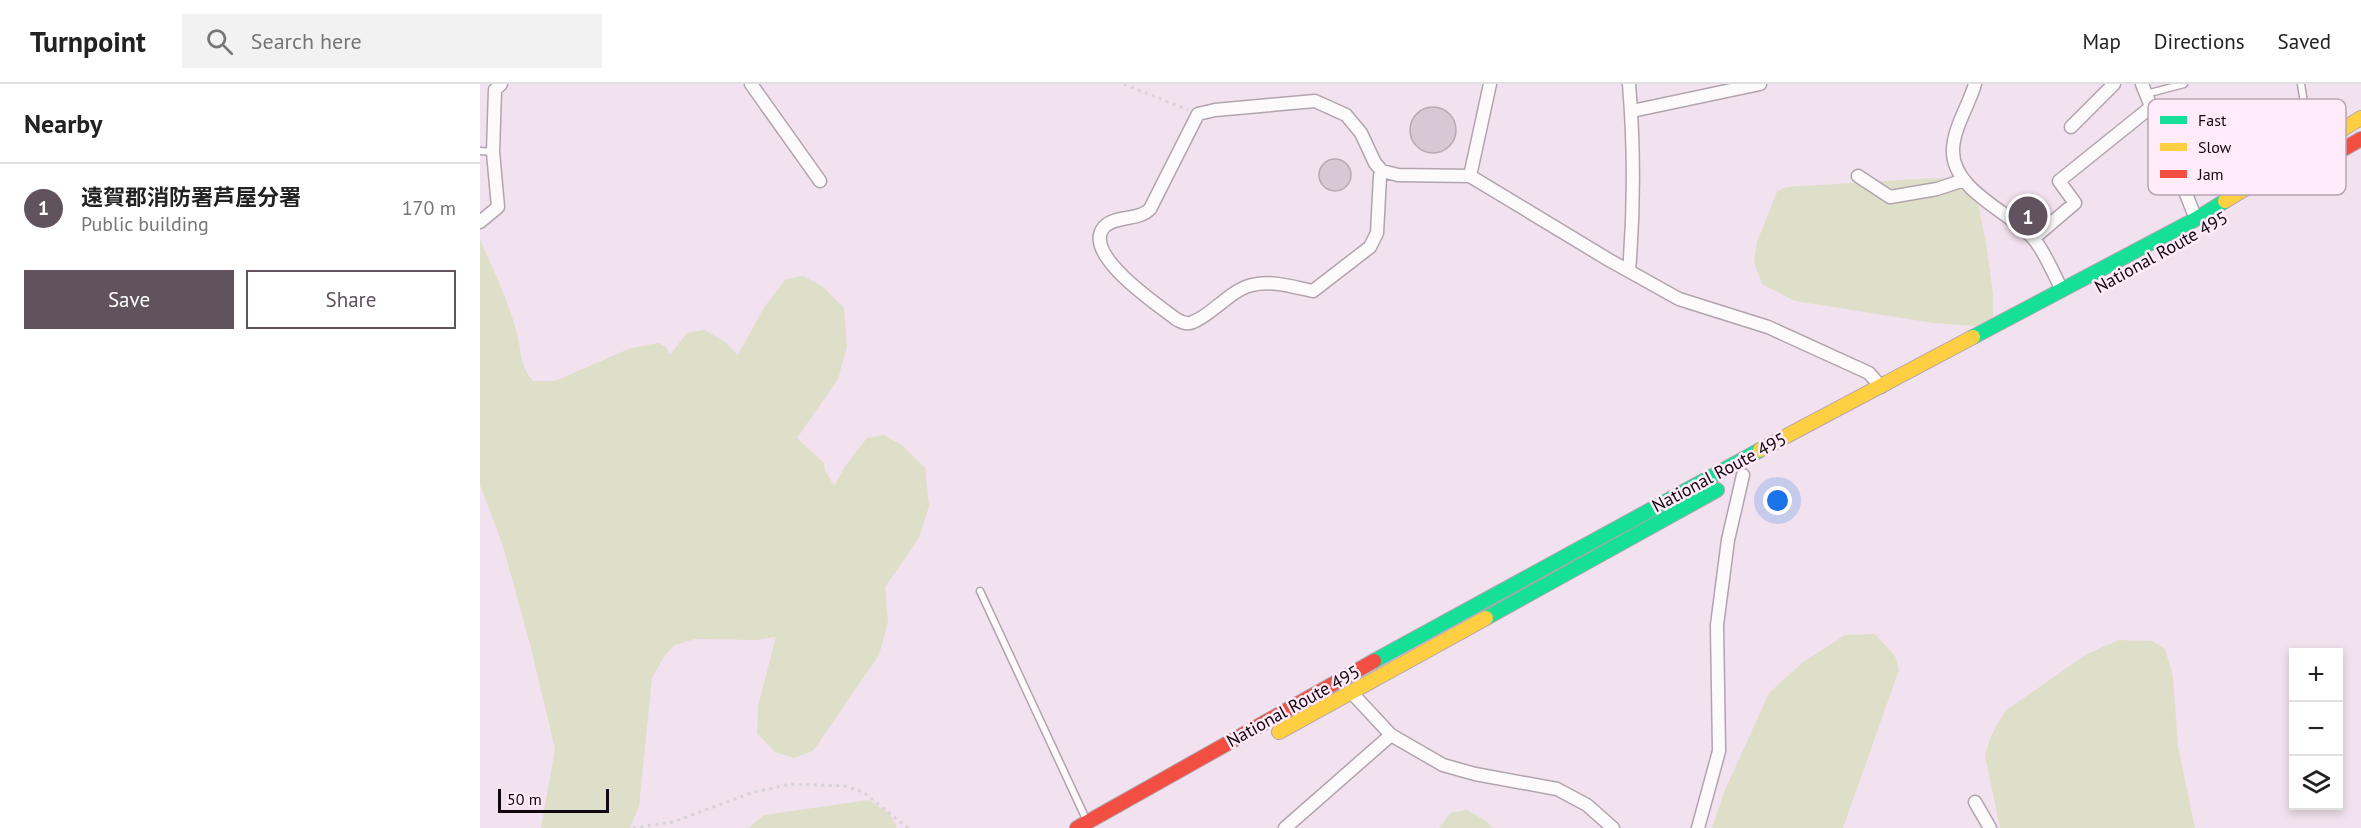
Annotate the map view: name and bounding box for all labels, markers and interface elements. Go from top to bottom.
search box [182,14,602,68]
text: Turnpoint [30,23,146,60]
icon: search [203,25,236,58]
text: Search here [251,27,362,55]
text: Map [2082,28,2121,55]
text: Directions [2154,28,2245,55]
text: Saved [2278,28,2331,55]
legend [2148,99,2346,195]
text: Nearby [24,107,102,140]
text: Fast [2198,110,2227,130]
text: Slow [2198,137,2232,157]
text: Jam [2197,164,2224,184]
text: 遠賀郡消防署芦屋分署 [81,183,301,211]
pin: 1 [2008,194,2048,238]
text: 1 [38,195,49,221]
text: 170 m [402,195,456,221]
street label: National Route 495 [2090,206,2232,298]
text: Public building [81,211,209,237]
button: Save [24,270,234,329]
button: Share [246,270,456,329]
street label: National Route 495 [1648,427,1790,517]
your location [1763,486,1792,515]
map controls [2289,648,2343,810]
button: + [2289,648,2343,702]
street label: National Route 495 [1222,660,1364,752]
button: − [2289,702,2343,756]
button: layers [2289,756,2343,810]
scale bar [498,786,609,814]
text: 50 m [507,789,542,809]

